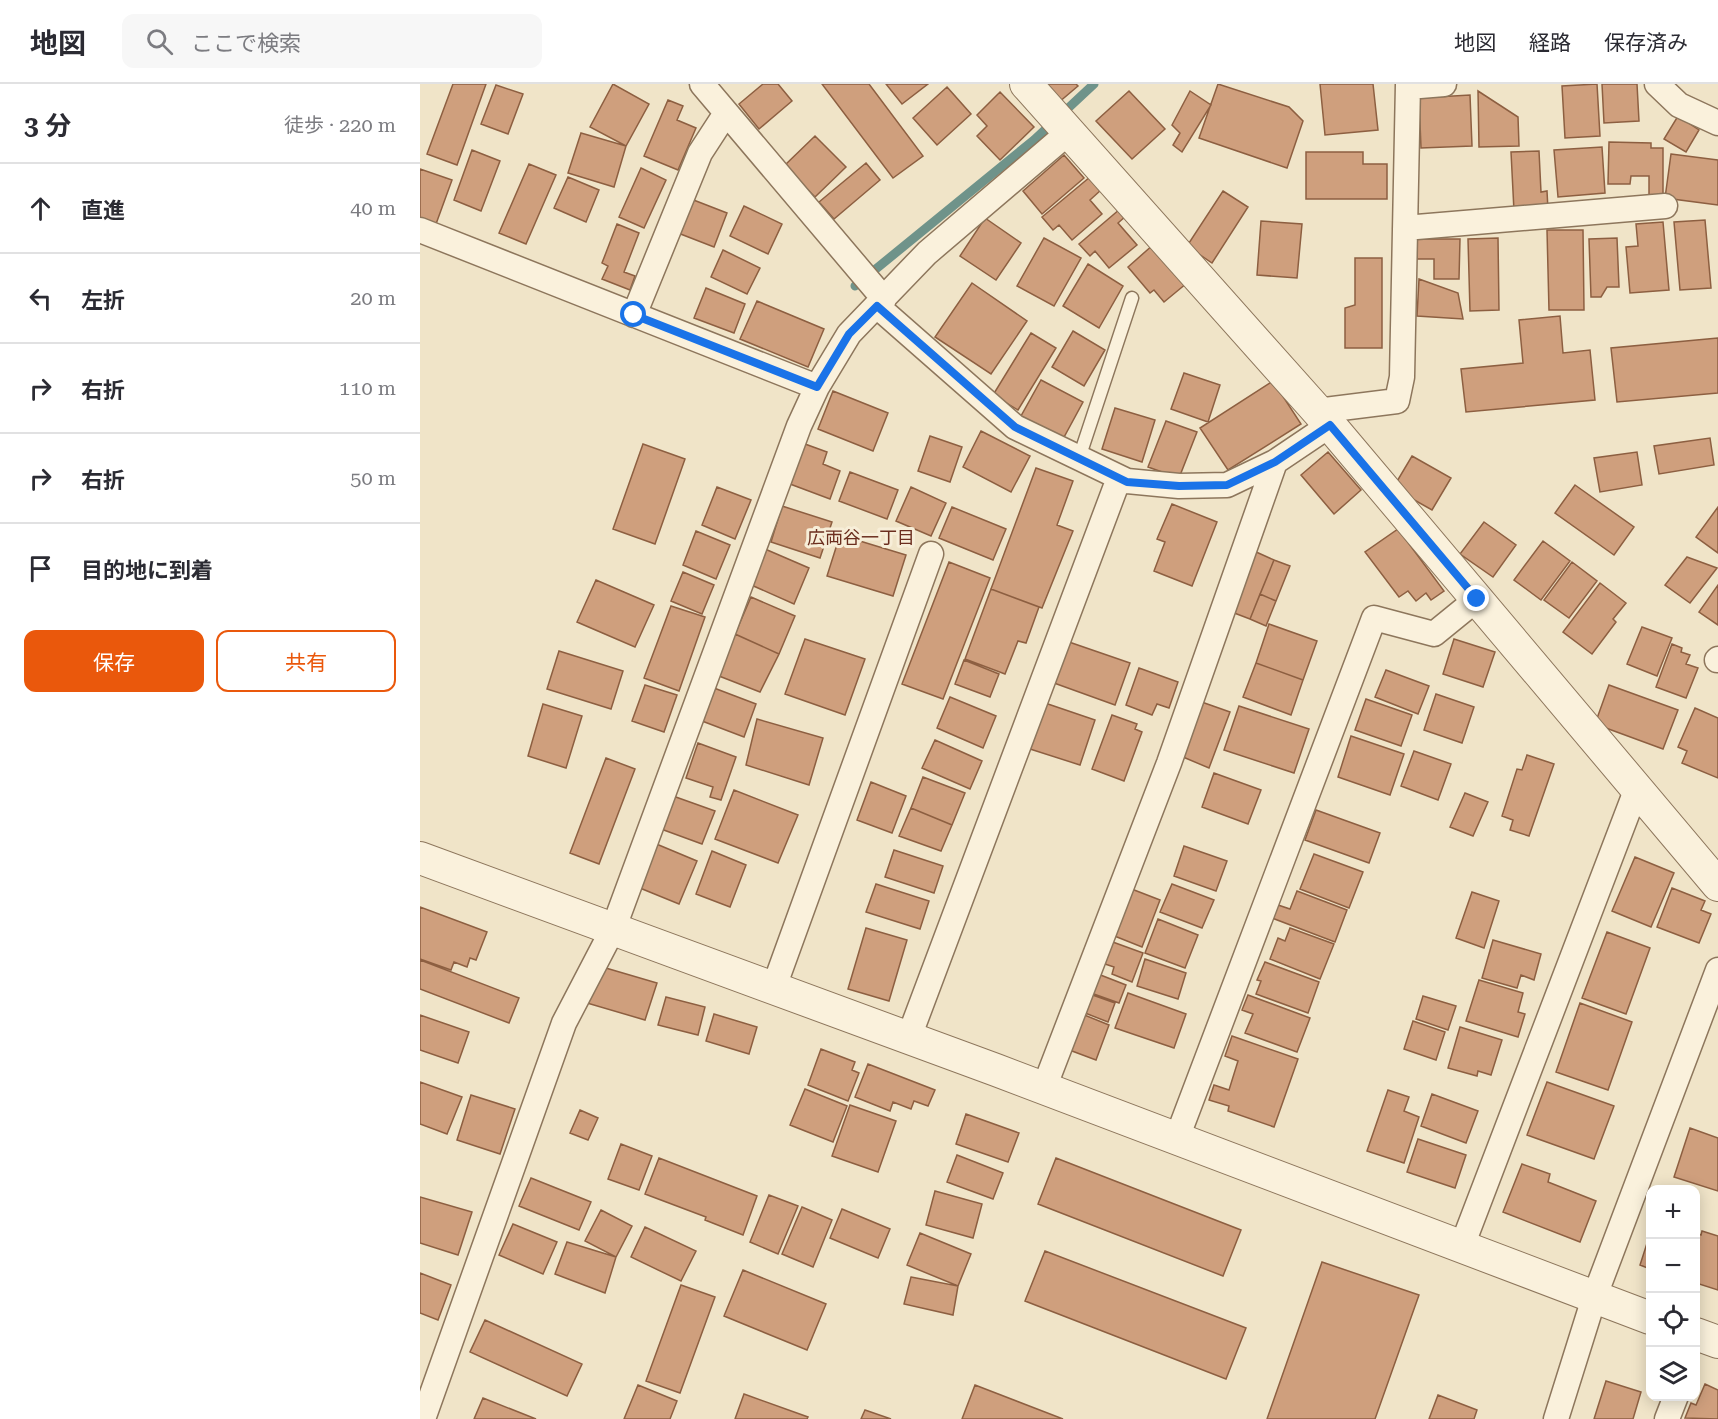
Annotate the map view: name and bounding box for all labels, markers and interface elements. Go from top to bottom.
search box [122,14,542,68]
icon: search [143,25,176,58]
text: 地図 [30,27,86,60]
text: ここで検索 [191,31,301,56]
text: 地図 [1454,31,1496,55]
text: 経路 [1529,31,1571,55]
text: 保存済み [1604,31,1688,55]
text: 3 分 [24,111,71,141]
text: 徒歩 · 220 m [284,113,396,137]
icon: ahead [24,192,57,225]
text: 40 m [350,196,396,220]
text: 直進 [81,198,125,223]
icon: left [24,282,57,315]
text: 20 m [350,286,396,310]
text: 左折 [81,288,125,313]
route start [620,301,646,327]
icon: right [24,372,57,405]
text: 110 m [339,376,396,400]
text: 右折 [81,378,125,403]
icon: right [24,462,57,495]
text: 50 m [350,466,396,490]
text: 右折 [81,468,125,493]
district label: 広両谷一丁目 [807,527,915,548]
icon: arrive [24,552,57,585]
text: 目的地に到着 [81,558,213,583]
route end [1463,585,1489,611]
button: 保存 [24,630,204,692]
button: 共有 [216,630,396,692]
map controls [1646,1185,1700,1401]
button: + [1646,1185,1700,1239]
button: − [1646,1239,1700,1293]
button: locate [1646,1293,1700,1347]
button: layers [1646,1347,1700,1401]

